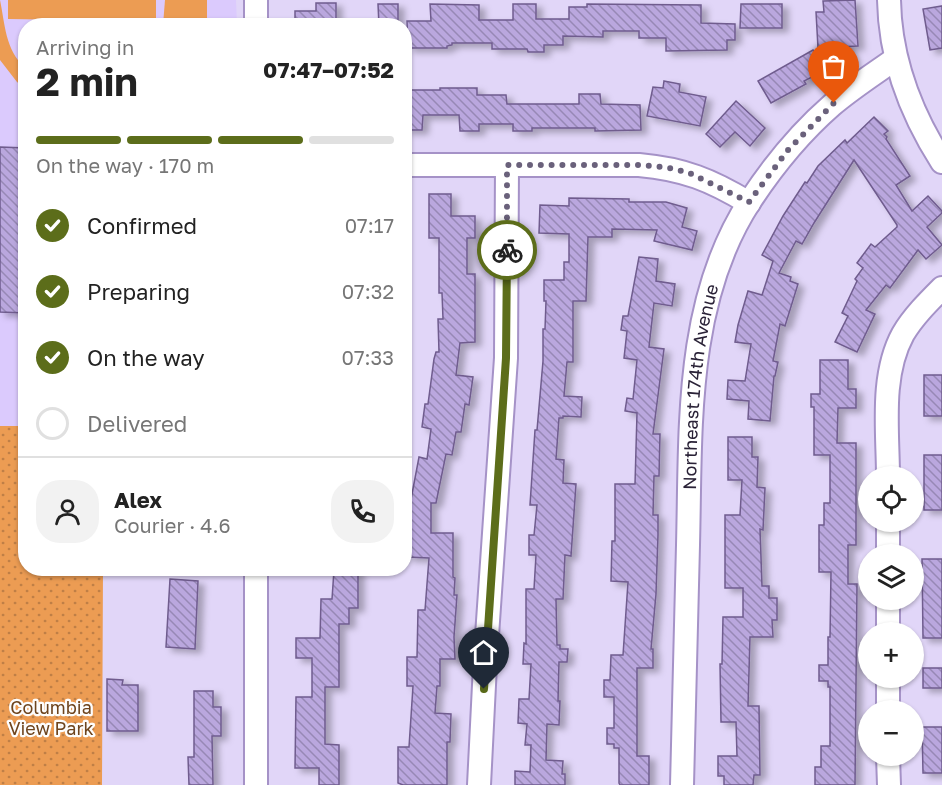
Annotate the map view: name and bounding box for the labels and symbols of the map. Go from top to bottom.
pin [808,41,859,103]
courier [477,220,537,280]
street label: Northeast 174th Avenue [678,281,723,490]
pin [458,627,509,689]
park label: Columbia View Park [8,696,94,739]

